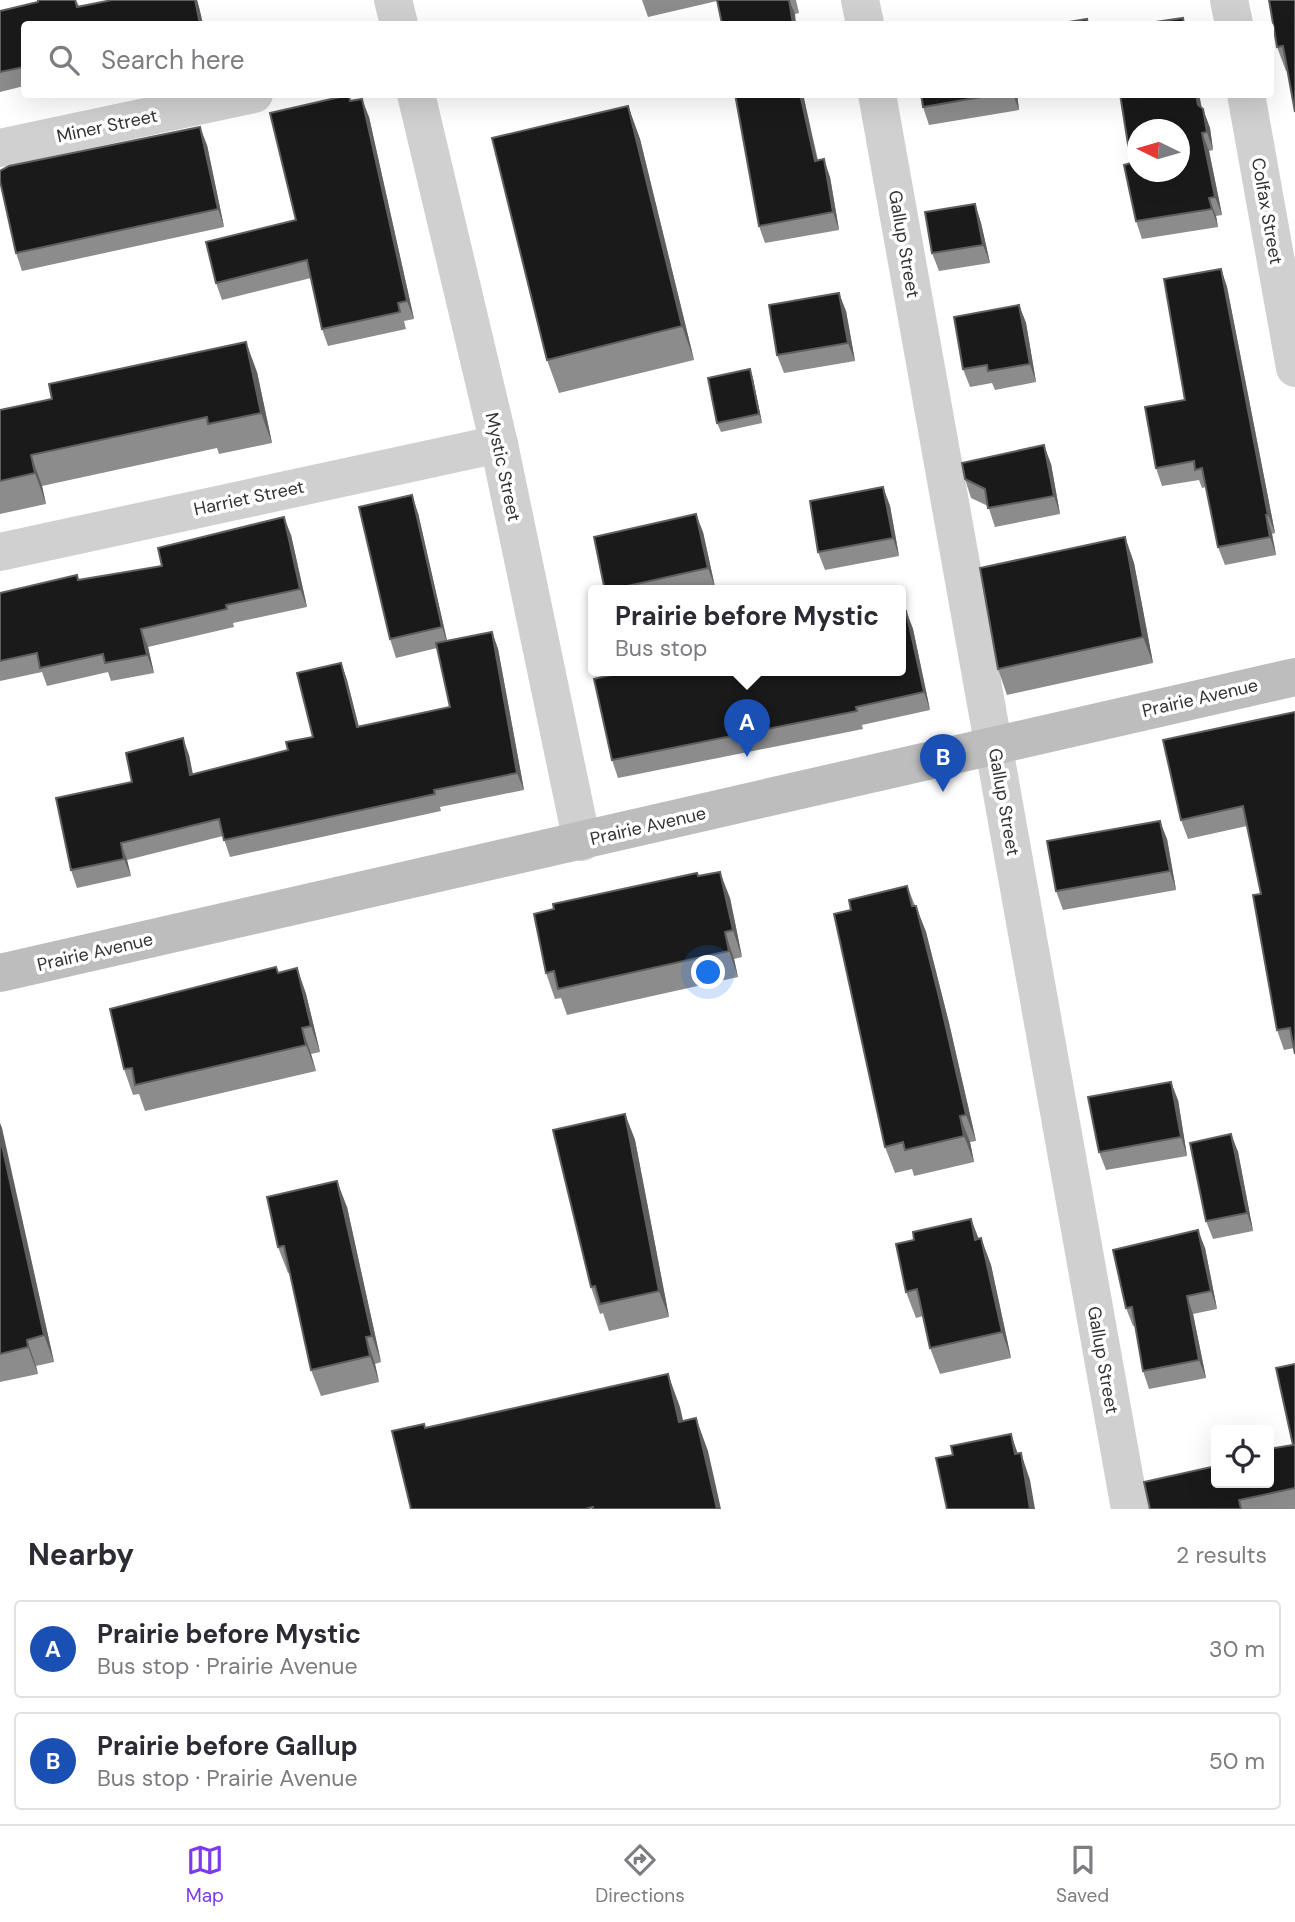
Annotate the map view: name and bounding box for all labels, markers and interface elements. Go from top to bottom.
search box [21,21,1274,98]
icon: search [45,41,83,79]
text: Search here [101,43,244,77]
street label: Miner Street [54,104,160,148]
north arrow [1127,119,1190,182]
street label: Colfax Street [1246,156,1288,266]
street label: Gallup Street [883,188,925,300]
street label: Mystic Street [480,410,526,524]
street label: Harriet Street [191,475,307,521]
popup [588,585,906,676]
text: Prairie before Mystic [615,599,879,633]
text: Bus stop [615,633,707,663]
street label: Prairie Avenue [1140,673,1260,723]
pin: A [724,699,770,757]
pin: B [920,734,966,792]
street label: Gallup Street [983,746,1025,858]
street label: Prairie Avenue [588,801,708,851]
street label: Prairie Avenue [35,927,155,977]
your location [691,955,725,989]
street label: Gallup Street [1082,1304,1124,1416]
map controls [1211,1425,1274,1488]
button: locate [1211,1425,1274,1488]
text: Nearby [28,1535,134,1574]
text: 2 results [1176,1540,1267,1570]
text: Prairie before Mystic [97,1617,361,1651]
text: A [45,1634,61,1664]
text: 30 m [1209,1634,1265,1664]
text: Bus stop · Prairie Avenue [97,1651,358,1681]
text: Prairie before Gallup [97,1729,358,1763]
text: B [46,1746,60,1776]
text: 50 m [1209,1746,1265,1776]
text: Bus stop · Prairie Avenue [97,1763,358,1793]
tab: Map [186,1841,224,1908]
tab: Directions [595,1841,685,1908]
tab: Saved [1056,1841,1109,1908]

